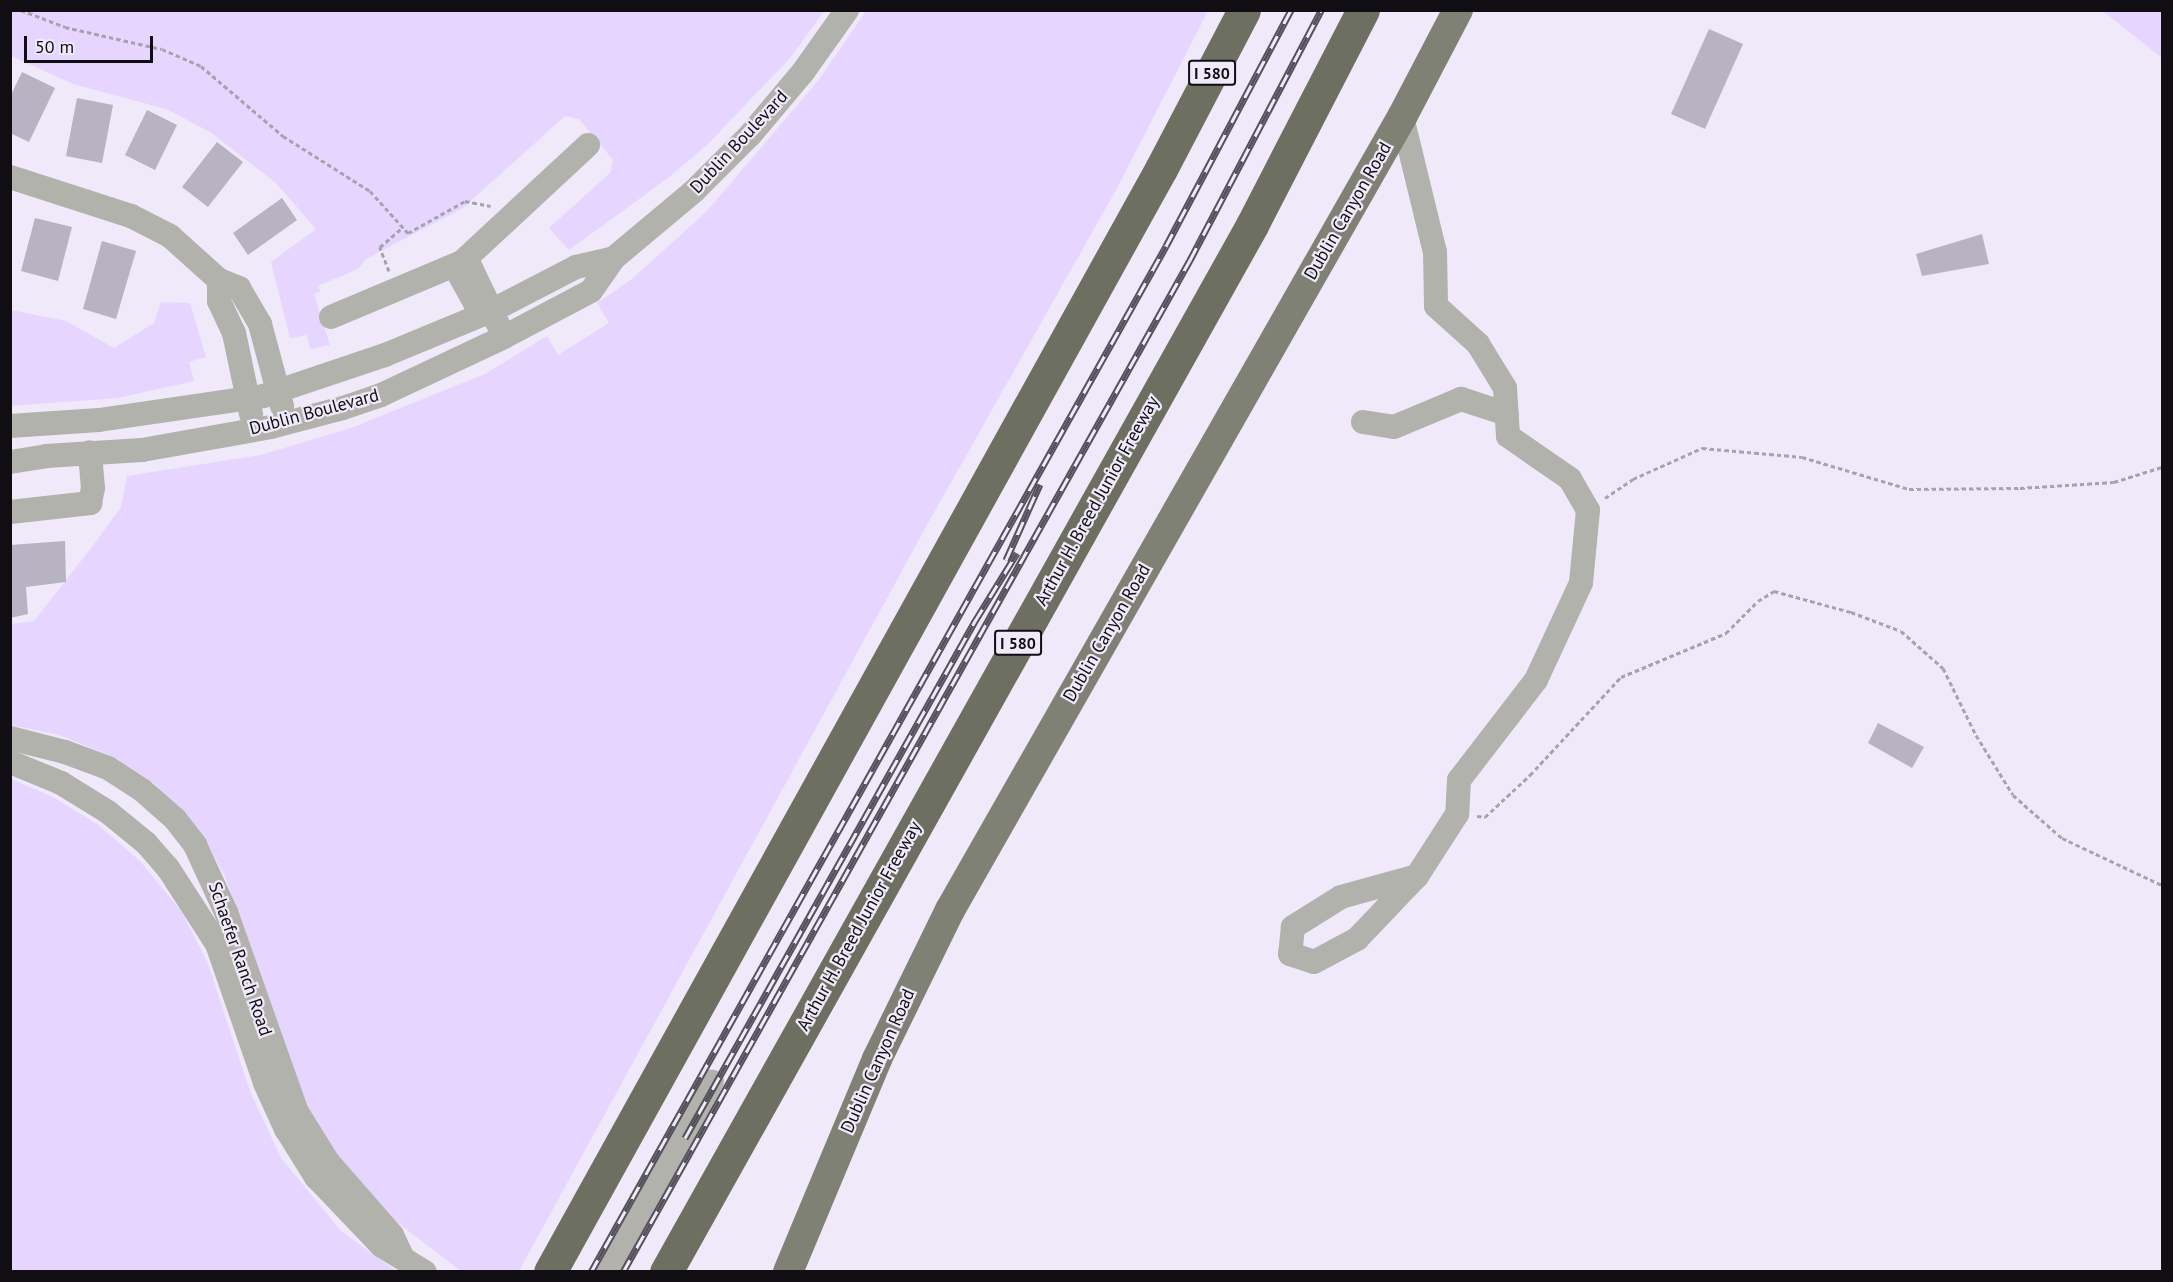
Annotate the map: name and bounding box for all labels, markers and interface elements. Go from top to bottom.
scale bar [27,24,156,62]
text: 50 m [35,35,74,58]
road number: I 580 [1188,60,1236,86]
street label: Dublin Boulevard [686,86,792,198]
street label: Dublin Canyon Road [1300,138,1396,284]
street label: Dublin Boulevard [247,384,381,440]
street label: Arthur H. Breed Junior Freeway [1030,392,1164,610]
street label: Dublin Canyon Road [1059,560,1155,706]
road number: I 580 [994,630,1042,656]
street label: Arthur H. Breed Junior Freeway [792,817,926,1035]
street label: Schaefer Ranch Road [204,879,276,1039]
street label: Dublin Canyon Road [837,986,919,1136]

